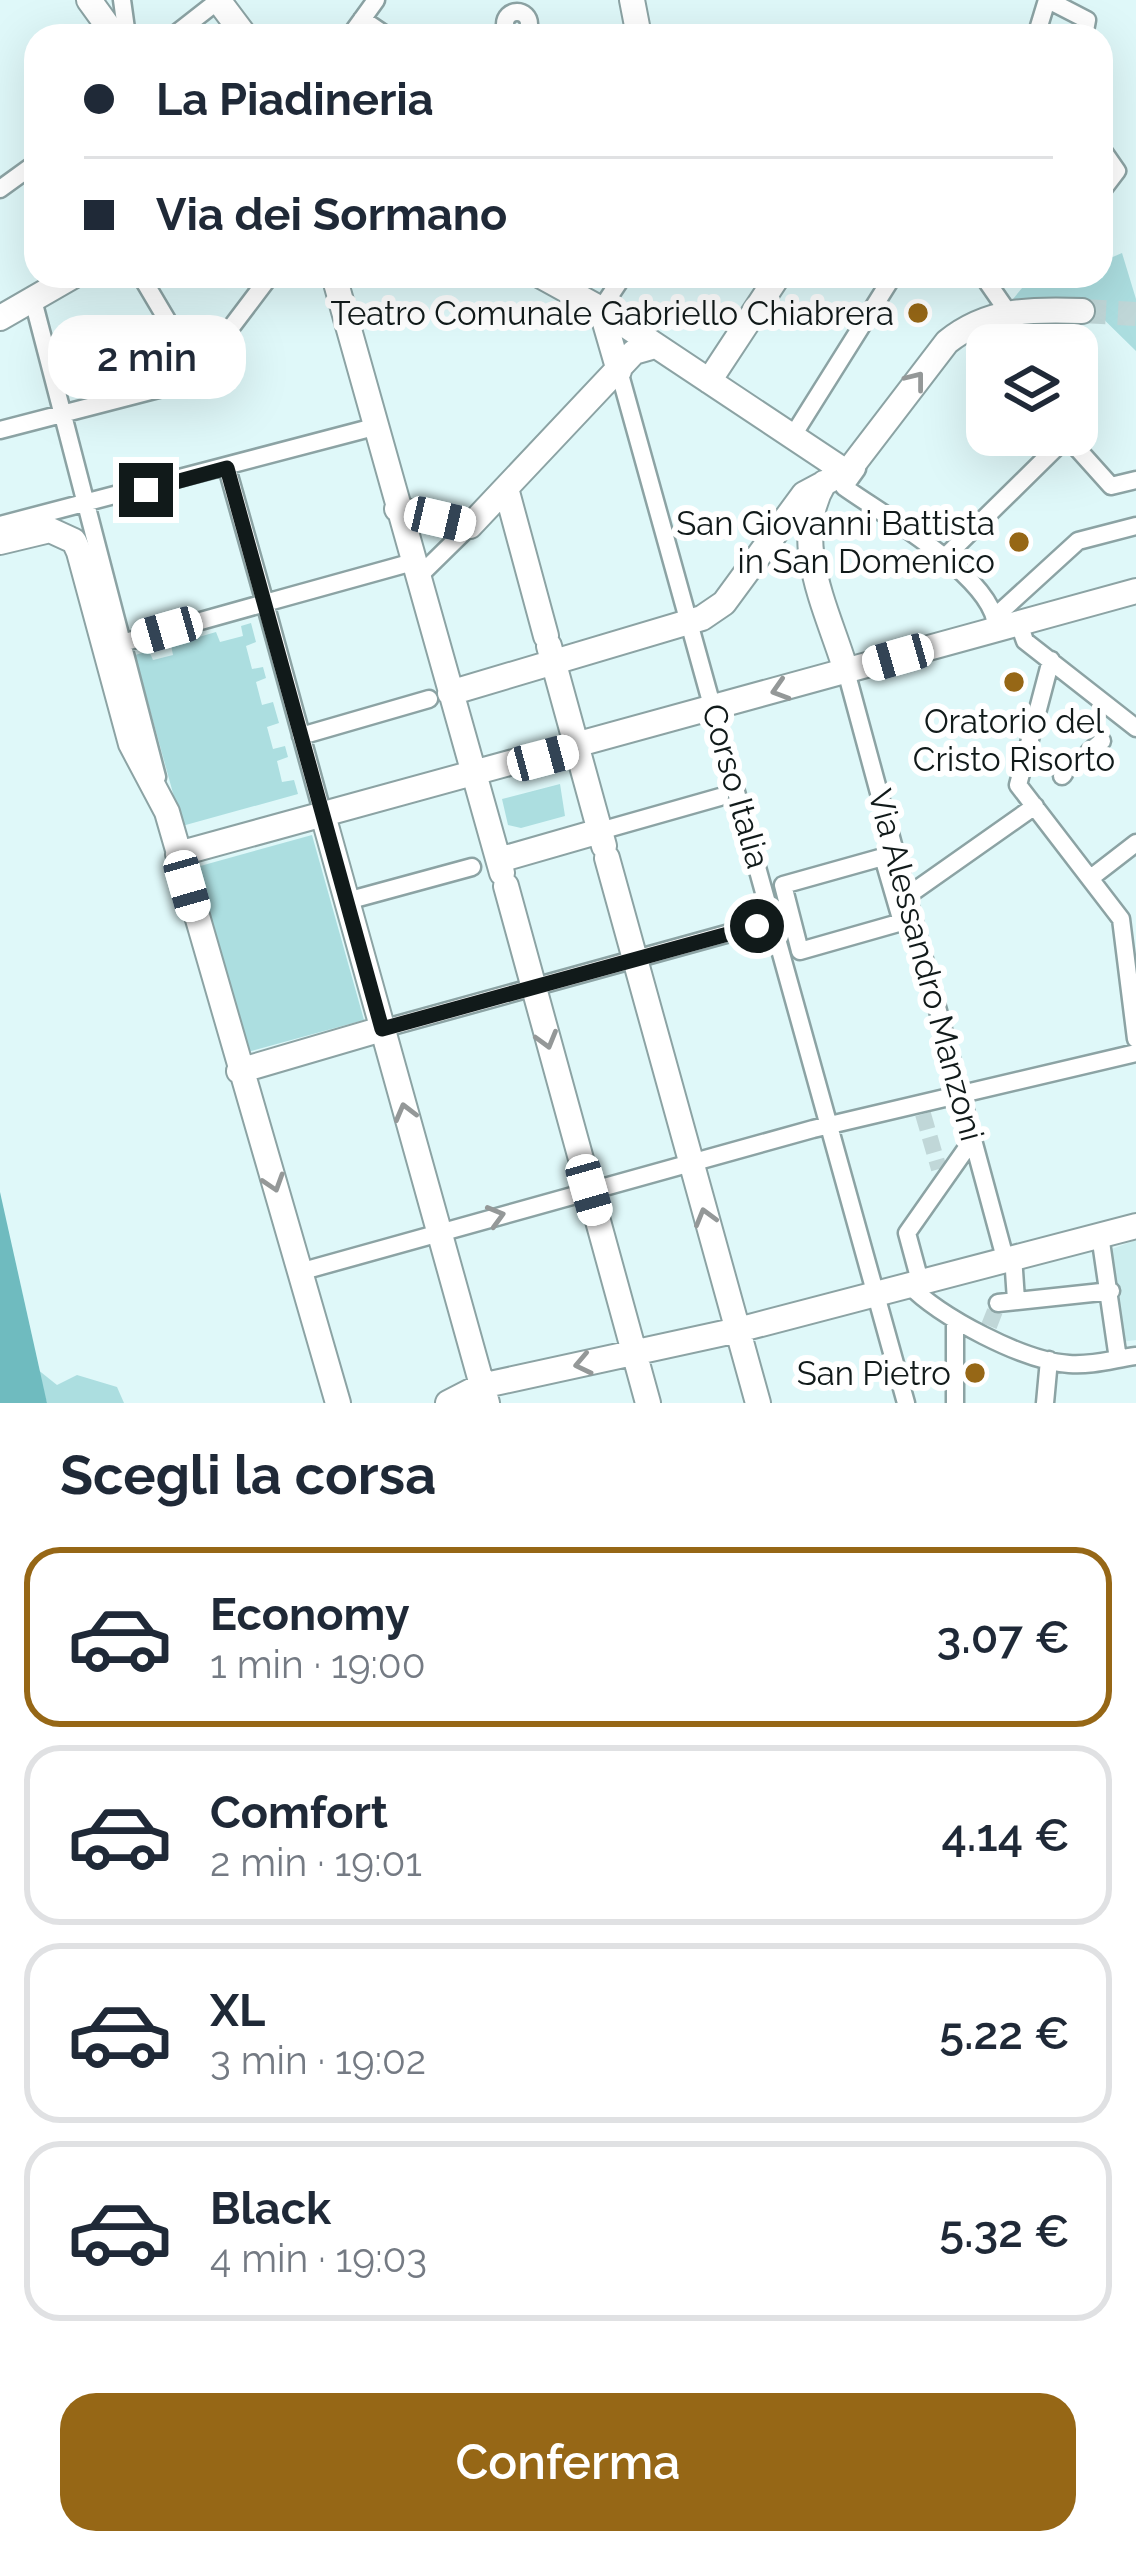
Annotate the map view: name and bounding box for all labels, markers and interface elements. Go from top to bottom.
text: La Piadineria [156,73,434,126]
text: Via dei Sormano [156,188,507,241]
place label: Teatro Comunale Gabriello Chiabrera [331,294,894,333]
marker: Teatro Comunale Gabriello Chiabrera [905,300,931,326]
callout: 2 min [47,316,245,400]
map controls [966,324,1098,456]
button: layers [966,324,1098,456]
text: 2 min [97,334,197,380]
one-way arrow [902,371,923,393]
route end [119,463,173,517]
car [401,493,479,545]
place label: San Giovanni Battista in San Domenico [676,504,995,581]
marker: San Giovanni Battista in San Domenico [1006,529,1032,555]
car [127,603,207,657]
car [858,630,938,684]
marker: Oratorio del Cristo Risorto [1001,669,1027,695]
one-way arrow [771,676,792,701]
street label: Corso Italia [694,699,778,873]
place label: Oratorio del Cristo Risorto [913,702,1115,779]
car [504,731,582,785]
street label: Via Alessandro Manzoni [860,785,992,1145]
car [160,846,214,926]
route start [730,899,784,953]
one-way arrow [533,1028,558,1049]
one-way arrow [395,1102,420,1122]
car [562,1150,616,1230]
one-way arrow [260,1172,285,1193]
one-way arrow [485,1205,506,1230]
one-way arrow [694,1208,719,1229]
one-way arrow [573,1350,593,1375]
place label: San Pietro [797,1354,951,1393]
marker: San Pietro [962,1360,988,1386]
text: Scegli la corsa [60,1443,436,1507]
icon: car [66,1583,174,1691]
text: Economy [210,1588,410,1641]
text: 3.07 € [936,1611,1070,1664]
text: 1 min · 19:00 [210,1641,426,1687]
icon: car [66,1781,174,1889]
text: Comfort [210,1786,388,1839]
text: 4.14 € [941,1809,1070,1862]
text: 2 min · 19:01 [210,1839,422,1885]
icon: car [66,1979,174,2087]
text: XL [210,1984,265,2037]
text: 5.22 € [939,2007,1070,2060]
text: 3 min · 19:02 [210,2037,426,2083]
icon: car [66,2177,174,2285]
text: Black [210,2182,331,2235]
text: 5.32 € [939,2205,1070,2258]
text: 4 min · 19:03 [210,2235,427,2281]
button: Conferma [60,2393,1076,2531]

